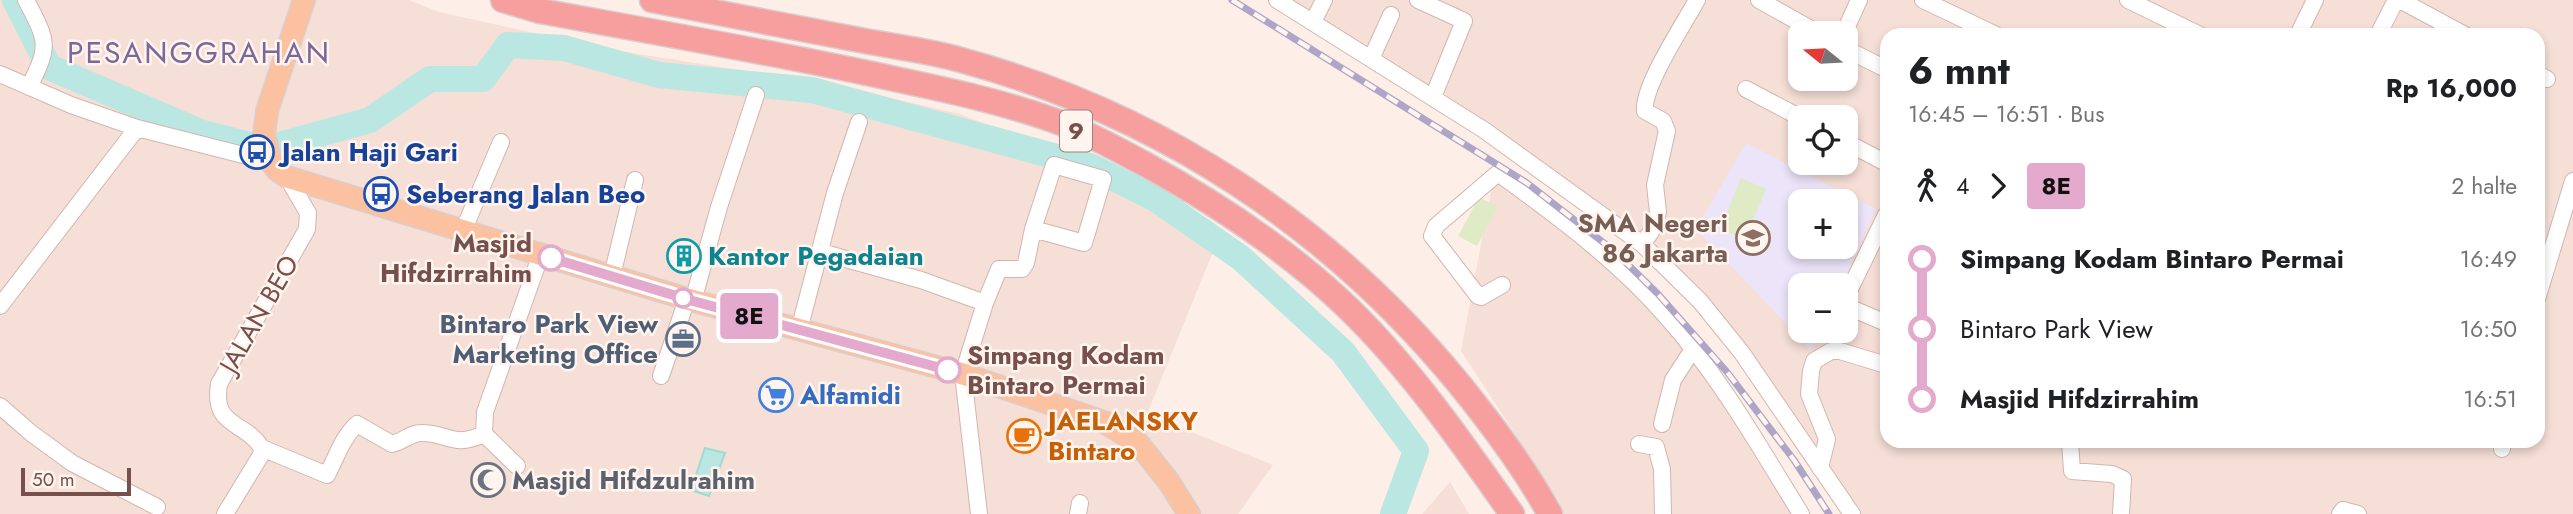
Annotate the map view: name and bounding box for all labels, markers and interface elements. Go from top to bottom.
north arrow [1788,21,1858,91]
map controls [1788,21,1858,343]
district label: PESANGGRAHAN [67,31,331,74]
text: 6 mnt [1908,43,2010,98]
text: Rp 16,000 [2386,69,2517,107]
text: 16:45 – 16:51 · Bus [1908,97,2104,131]
button: locate [1788,105,1858,175]
road number: 9 [1060,110,1092,152]
bus stop icon: Jalan Haji Gari [238,133,276,171]
place label: Jalan Haji Gari [277,133,458,171]
icon: walk [1908,167,1946,205]
icon: forward [1979,167,2017,205]
text: 8E [2041,168,2071,203]
text: 4 [1956,169,1969,203]
text: 2 halte [2451,169,2517,203]
bus stop icon: Seberang Jalan Beo [362,175,400,213]
place label: Seberang Jalan Beo [406,175,645,213]
button: + [1788,189,1858,259]
place label: SMA Negeri 86 Jakarta [1578,204,1728,272]
school or university icon: SMA Negeri 86 Jakarta [1734,219,1772,257]
place label: Masjid Hifdzirrahim [380,224,532,292]
building icon: Kantor Pegadaian [665,237,703,275]
place label: Kantor Pegadaian [708,237,924,275]
text: Simpang Kodam Bintaro Permai [1960,240,2344,278]
text: 16:49 [2460,242,2517,276]
marker: Masjid Hifdzirrahim [538,245,564,271]
street label: JALAN BEO [208,248,308,383]
button: − [1788,273,1858,343]
unlabelled marker [673,288,693,308]
line badge: 8E [718,293,780,339]
text: 8E [734,298,764,333]
place label: Bintaro Park View Marketing Office [439,305,658,373]
text: Bintaro Park View [1960,310,2153,348]
text: 16:50 [2460,312,2517,346]
office icon: Bintaro Park View Marketing Office [664,320,702,358]
place label: Simpang Kodam Bintaro Permai [967,336,1165,404]
marker: Simpang Kodam Bintaro Permai [935,357,961,383]
supermarket icon: Alfamidi [757,376,795,414]
place label: Alfamidi [799,376,901,414]
text: Masjid Hifdzirrahim [1960,380,2199,418]
text: 16:51 [2463,382,2517,416]
place label: JAELANSKY Bintaro [1043,402,1199,470]
cafe icon: JAELANSKY Bintaro [1005,417,1043,455]
mosque icon: Masjid Hifdzulrahim [469,461,507,499]
place label: Masjid Hifdzulrahim [512,461,755,499]
scale bar [21,465,131,497]
text: 50 m [32,466,75,493]

